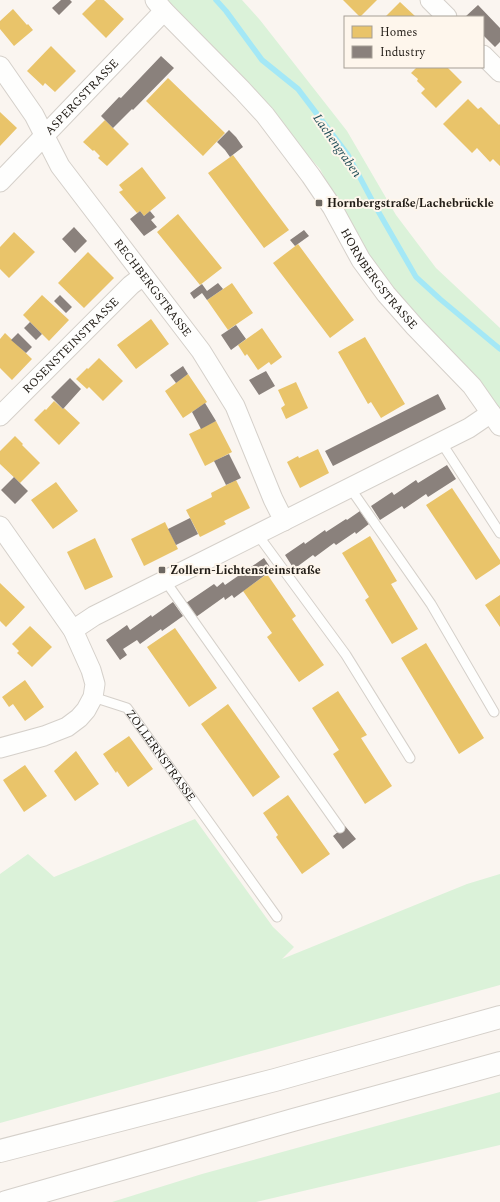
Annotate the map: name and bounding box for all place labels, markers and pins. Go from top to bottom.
place label: Hornbergstraße/Lachebrückle [327,194,494,213]
marker: Hornbergstraße/Lachebrückle [314,198,324,208]
place label: Zollern-Lichtensteinstraße [170,561,321,580]
marker: Zollern-Lichtensteinstraße [157,565,167,575]

